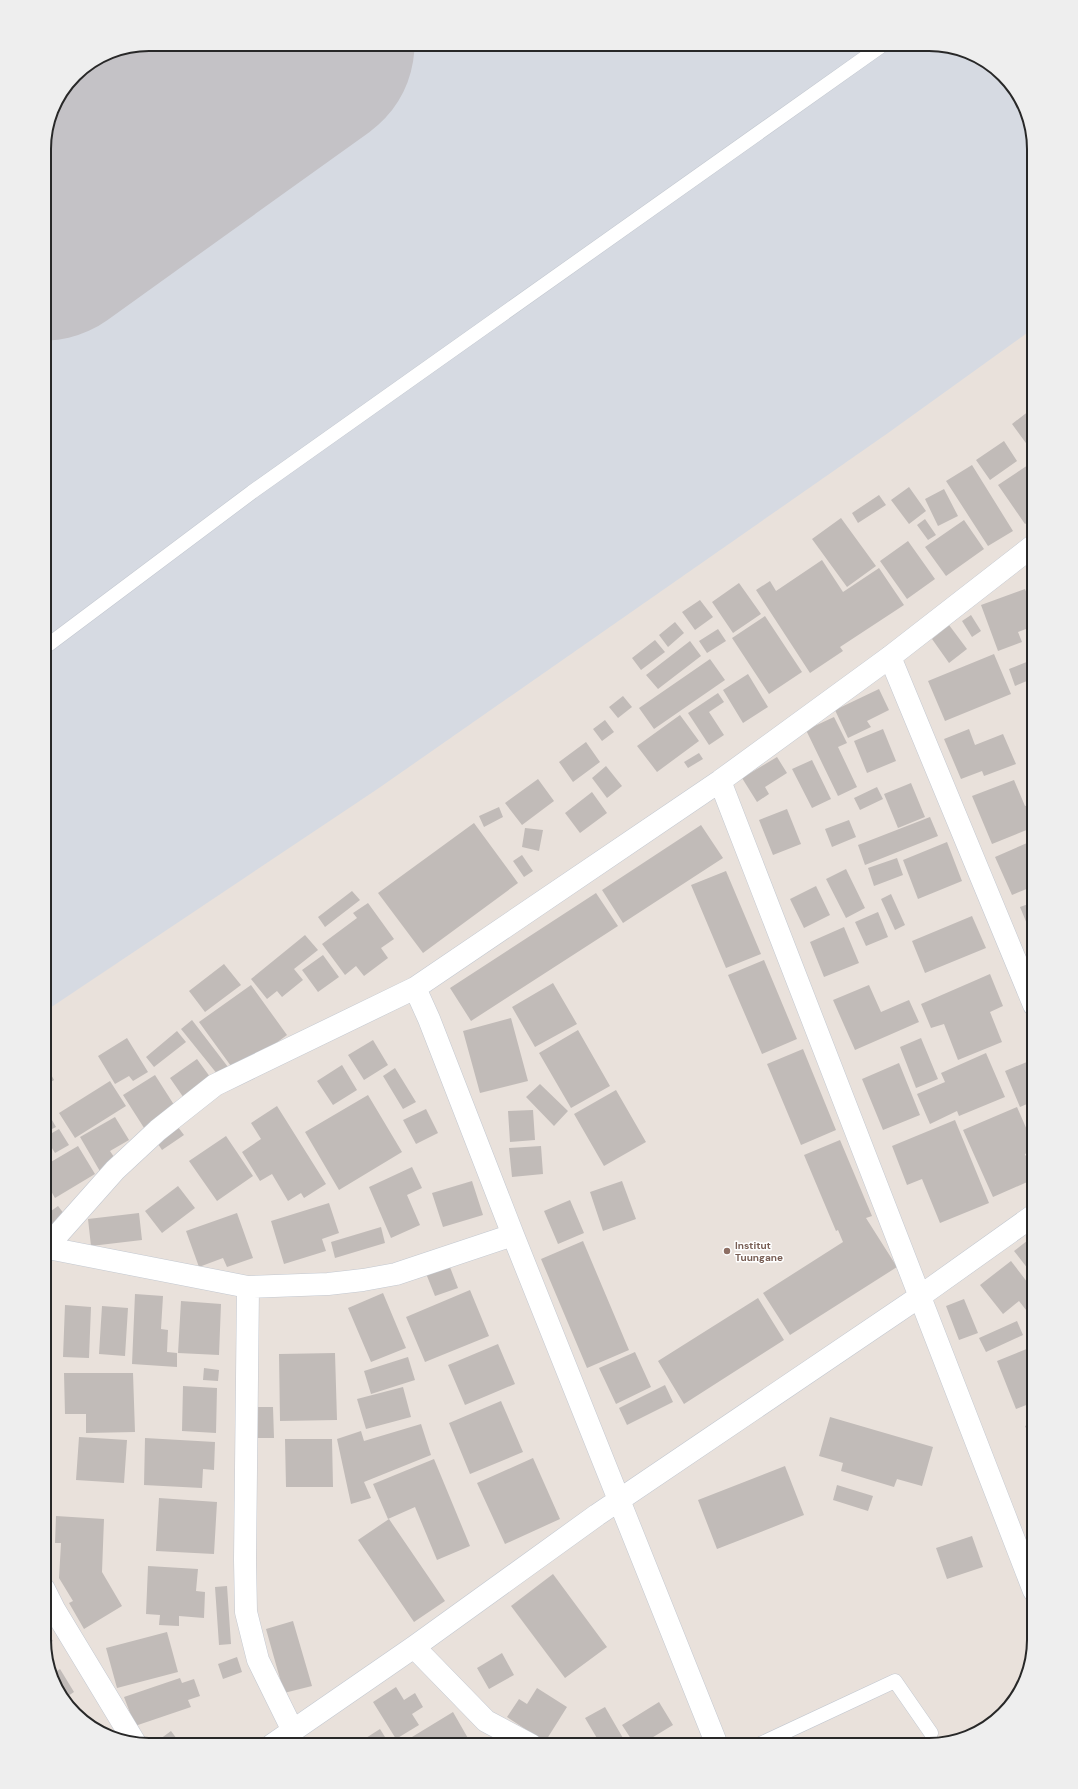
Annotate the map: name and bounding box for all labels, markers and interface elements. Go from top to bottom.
place label: Institut Tuungane [735,1239,783,1264]
marker: Institut Tuungane [722,1246,732,1256]

